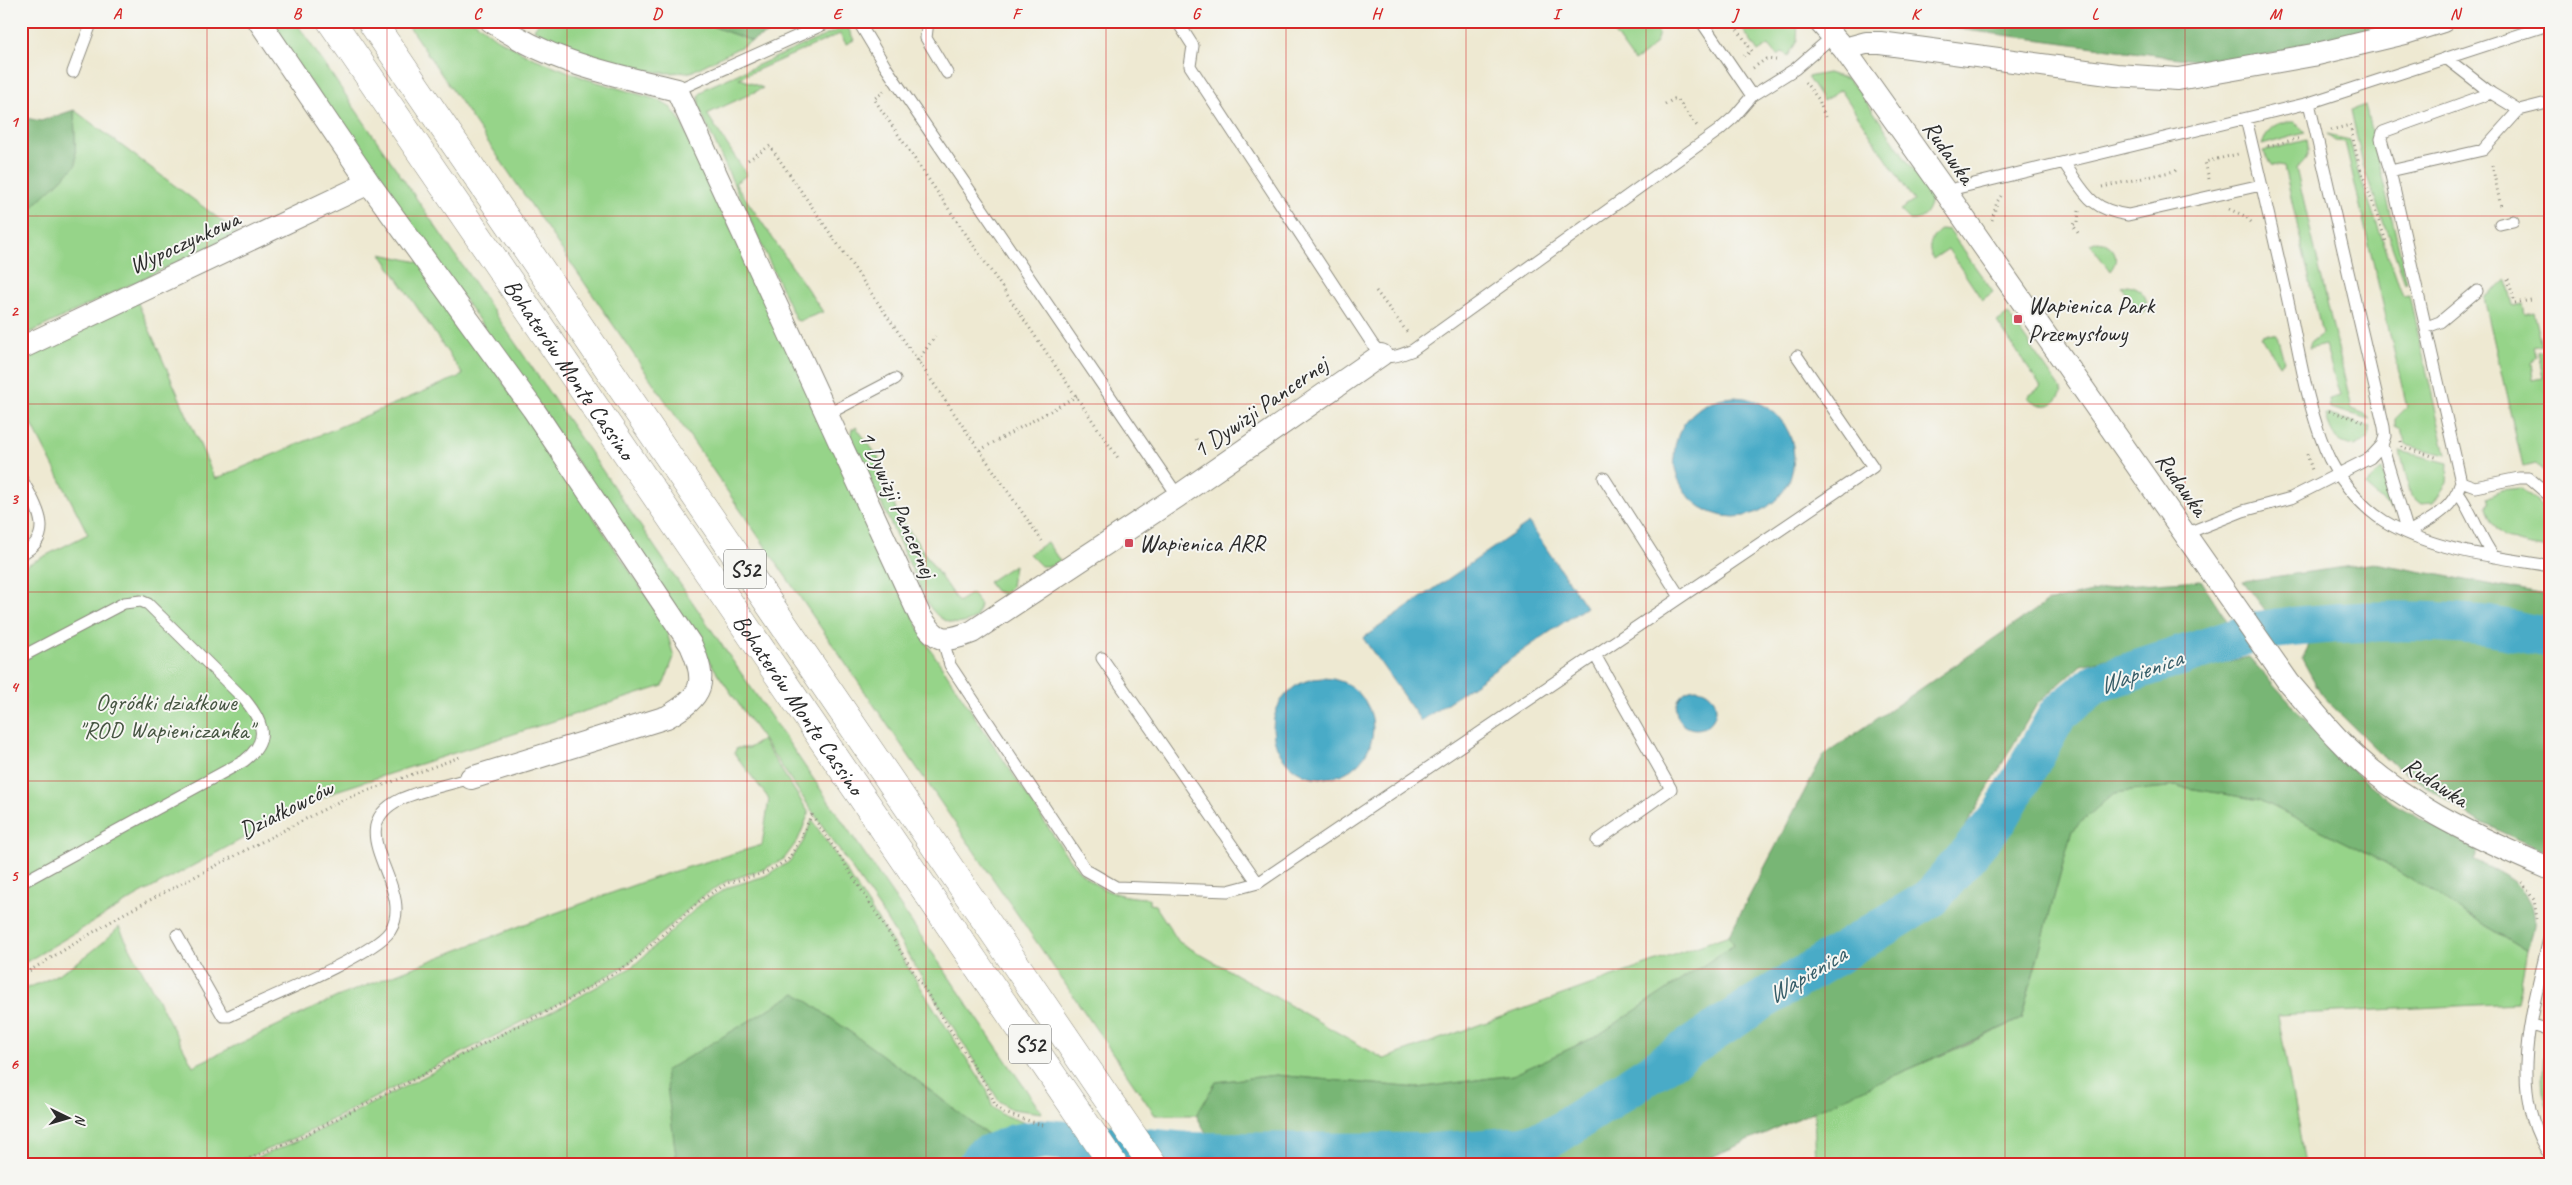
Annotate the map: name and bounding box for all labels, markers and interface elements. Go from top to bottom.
text: A [113,4,123,24]
text: B [293,4,303,24]
text: C [473,4,483,24]
text: D [652,4,663,24]
text: E [833,4,844,24]
text: F [1012,4,1023,24]
text: G [1192,4,1202,24]
text: H [1371,4,1383,24]
text: I [1553,4,1563,24]
text: J [1731,4,1740,24]
text: K [1911,4,1923,24]
text: L [2092,4,2100,24]
text: M [2269,4,2283,24]
text: N [2450,4,2463,24]
text: 1 [10,112,19,132]
street label: Rudawka [1916,114,1983,191]
street label: Wypoczynkowa [124,202,246,281]
street label: Bohaterów Monte Cassino [497,273,643,468]
place label: Wapienica Park Przemysłowy [2028,290,2156,348]
text: 2 [10,301,19,321]
marker: Wapienica Park Przemysłowy [2012,313,2024,325]
street label: 1 Dywizji Pancernej [1187,348,1336,465]
street label: 1 Dywizji Pancernej [852,426,945,585]
street label: Rudawka [2149,446,2216,523]
text: 3 [10,489,19,509]
place label: Wapienica ARR [1139,528,1266,558]
marker: Wapienica ARR [1123,537,1135,549]
road number: S52 [724,550,766,588]
street label: Bohaterów Monte Cassino [726,608,872,803]
water label: Wapienica [2094,641,2188,702]
text: 4 [10,677,19,697]
park label: Ogródki działkowe "ROD Wapieniczanka" [78,687,259,745]
street label: Rudawka [2398,750,2476,815]
street label: Działkowców [234,772,339,845]
text: 5 [11,866,20,886]
water label: Wapienica [1761,938,1853,1011]
road number: S52 [1009,1024,1051,1064]
text: 6 [10,1054,19,1074]
north arrow [42,1092,92,1142]
text: N [71,1114,89,1126]

